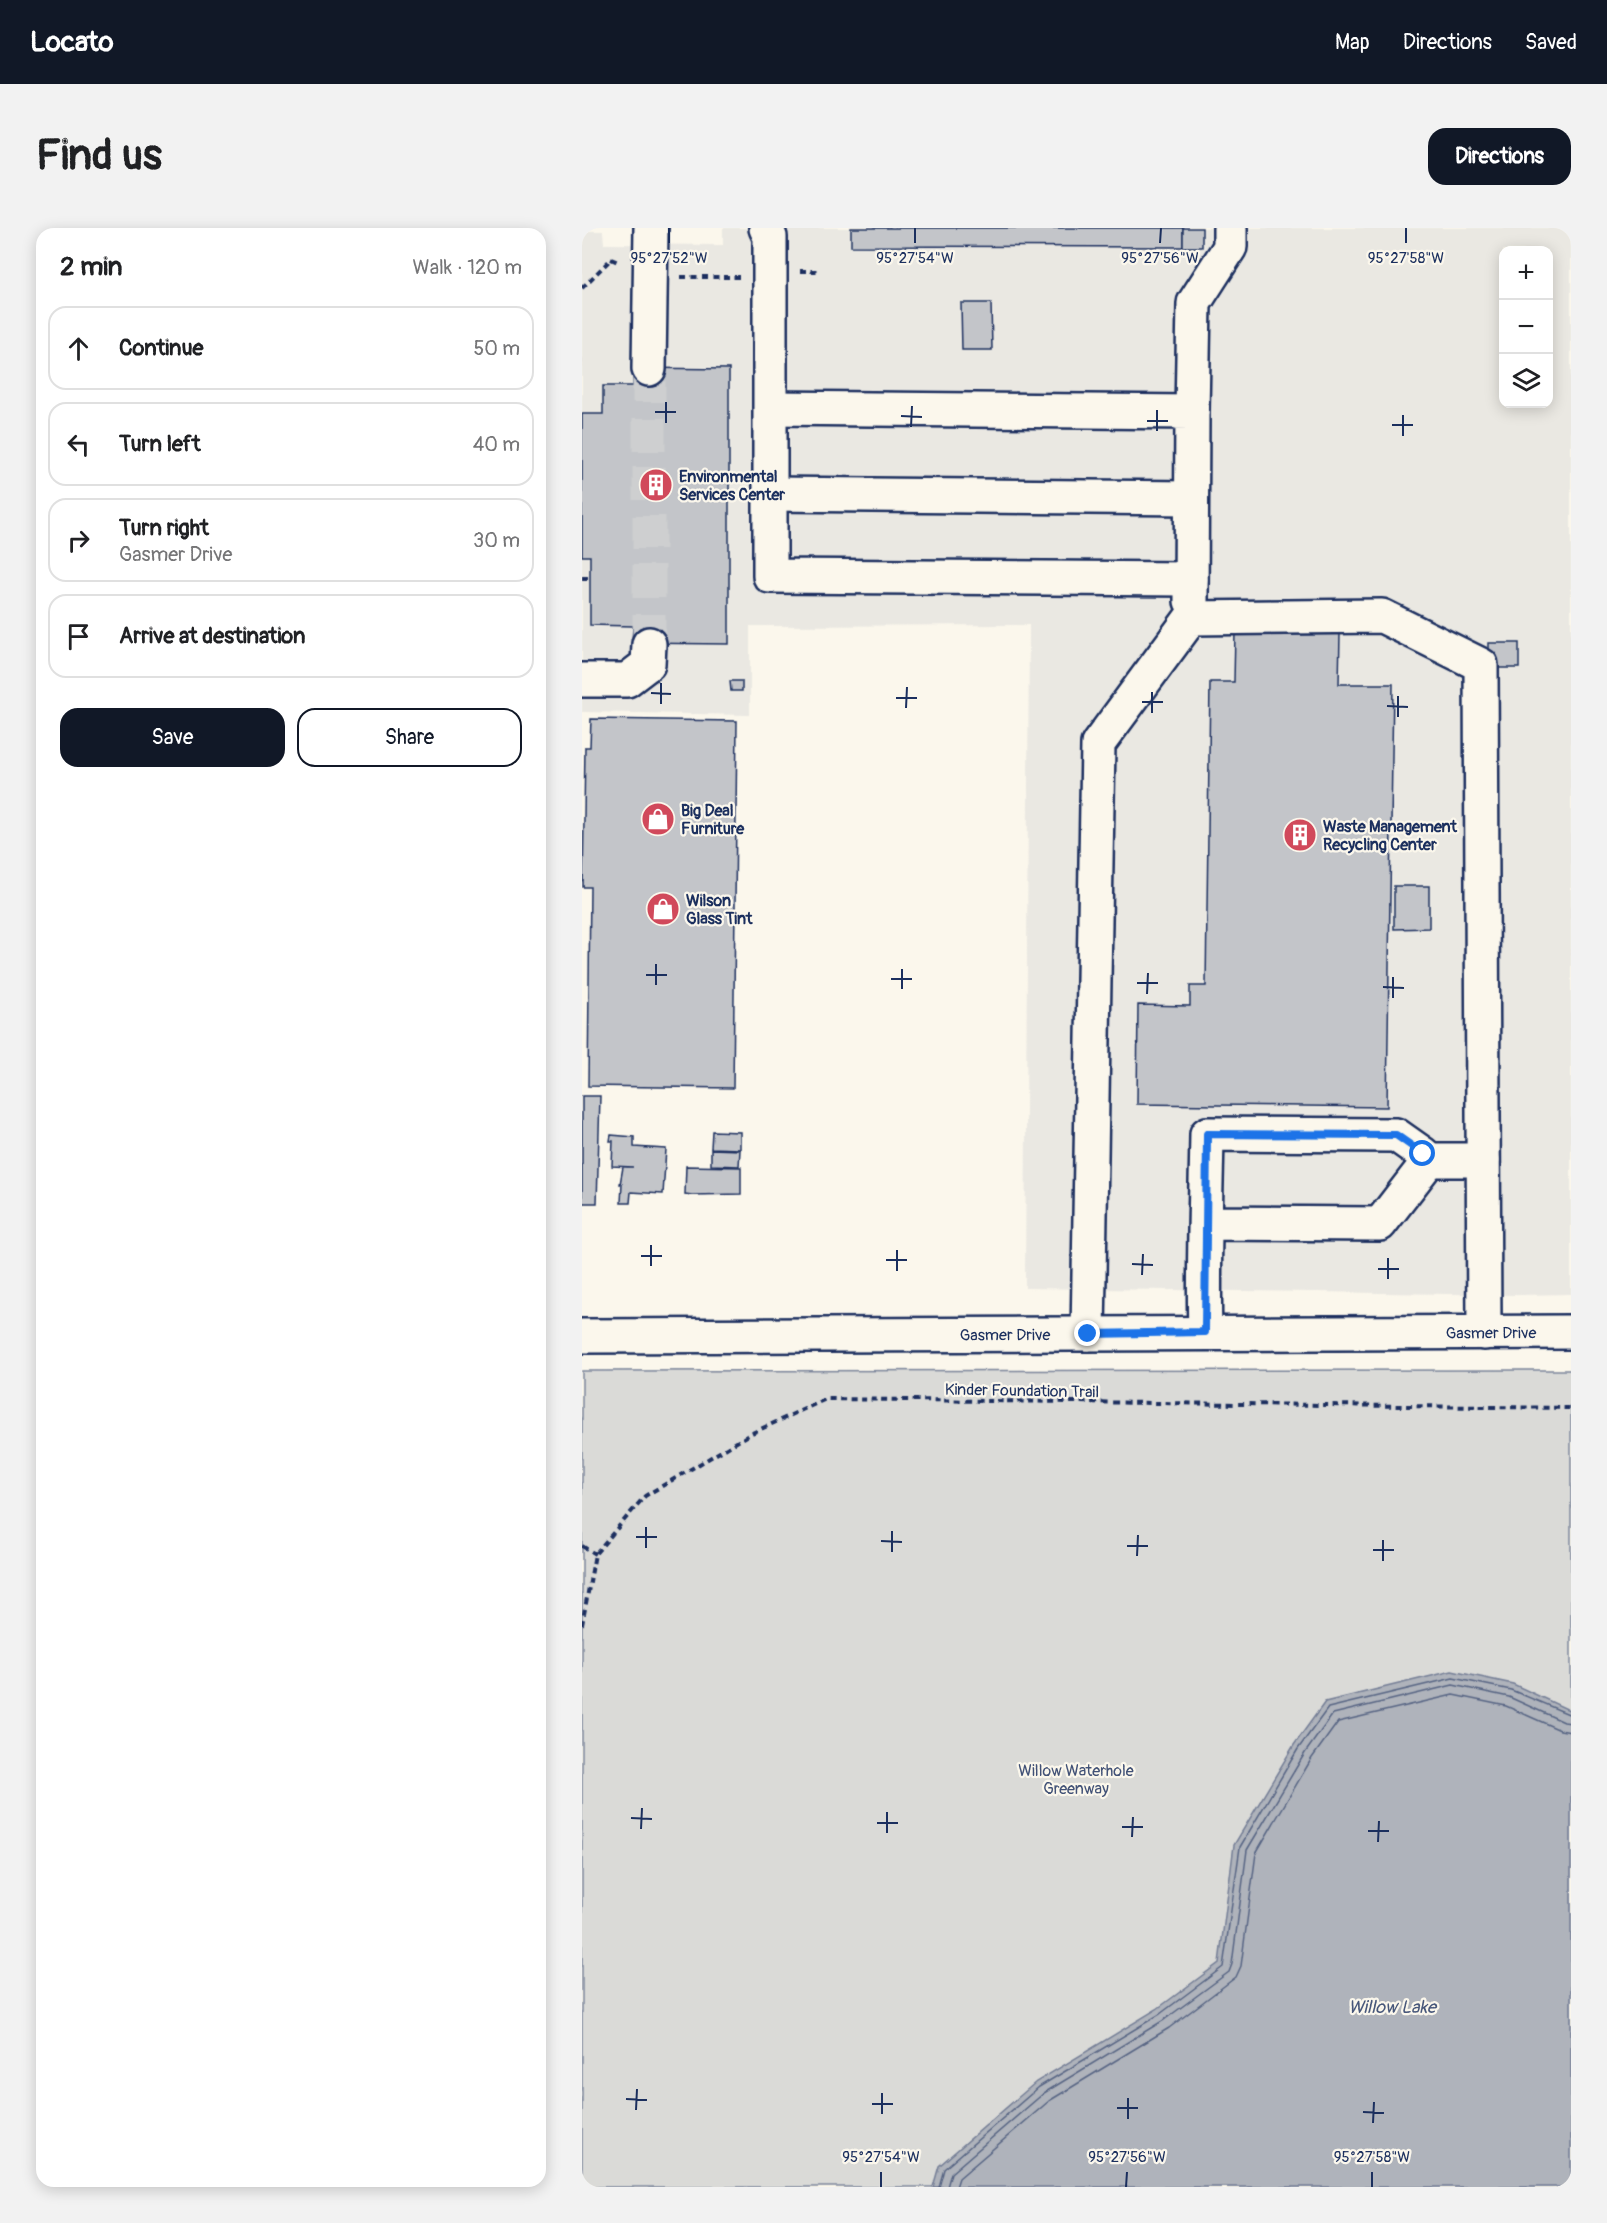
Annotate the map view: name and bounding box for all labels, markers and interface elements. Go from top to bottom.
text: Locato [30,25,114,60]
text: Map [1335,29,1370,56]
text: Directions [1403,29,1492,56]
text: Saved [1525,29,1577,56]
button: Directions [1428,128,1571,185]
text: Find us [36,130,162,182]
map controls [1499,246,1553,408]
button: + [1499,246,1553,300]
text: 95°27'52"W [630,249,708,268]
text: 95°27'54"W [876,249,954,268]
text: 95°27'56"W [1121,249,1199,268]
text: 95°27'58"W [1368,249,1444,268]
text: 2 min [60,251,122,283]
text: Walk · 120 m [413,255,522,280]
button: − [1499,300,1553,354]
icon: ahead [62,332,95,365]
text: Continue [119,334,203,362]
text: 50 m [473,336,520,361]
button: layers [1499,354,1553,408]
icon: left [62,428,95,461]
text: Turn left [119,430,201,458]
text: 40 m [473,432,520,457]
building icon: Environmental Services Center [638,467,674,503]
place label: Environmental Services Center [679,467,785,505]
text: Turn right [119,514,209,542]
icon: right [62,524,95,557]
text: 30 m [473,528,520,553]
text: Gasmer Drive [119,542,232,567]
icon: arrive [62,620,95,653]
text: Arrive at destination [119,622,305,650]
button: Save [60,708,285,767]
button: Share [297,708,522,767]
shop icon: Big Deal Furniture [640,801,676,837]
place label: Big Deal Furniture [681,801,745,839]
building icon: Waste Management Recycling Center [1282,817,1318,853]
place label: Waste Management Recycling Center [1323,817,1457,855]
shop icon: Wilson Glass Tint [645,891,681,927]
place label: Wilson Glass Tint [686,891,753,929]
route start [1409,1140,1435,1166]
route end [1074,1320,1100,1346]
street label: Gasmer Drive [1446,1323,1537,1344]
street label: Gasmer Drive [960,1325,1051,1345]
street label: Kinder Foundation Trail [945,1380,1099,1402]
park label: Willow Waterhole Greenway [1018,1761,1134,1799]
water label: Willow Lake [1348,1996,1438,2019]
text: 95°27'54"W [842,2148,920,2167]
text: 95°27'56"W [1088,2148,1166,2167]
text: 95°27'58"W [1334,2148,1410,2167]

